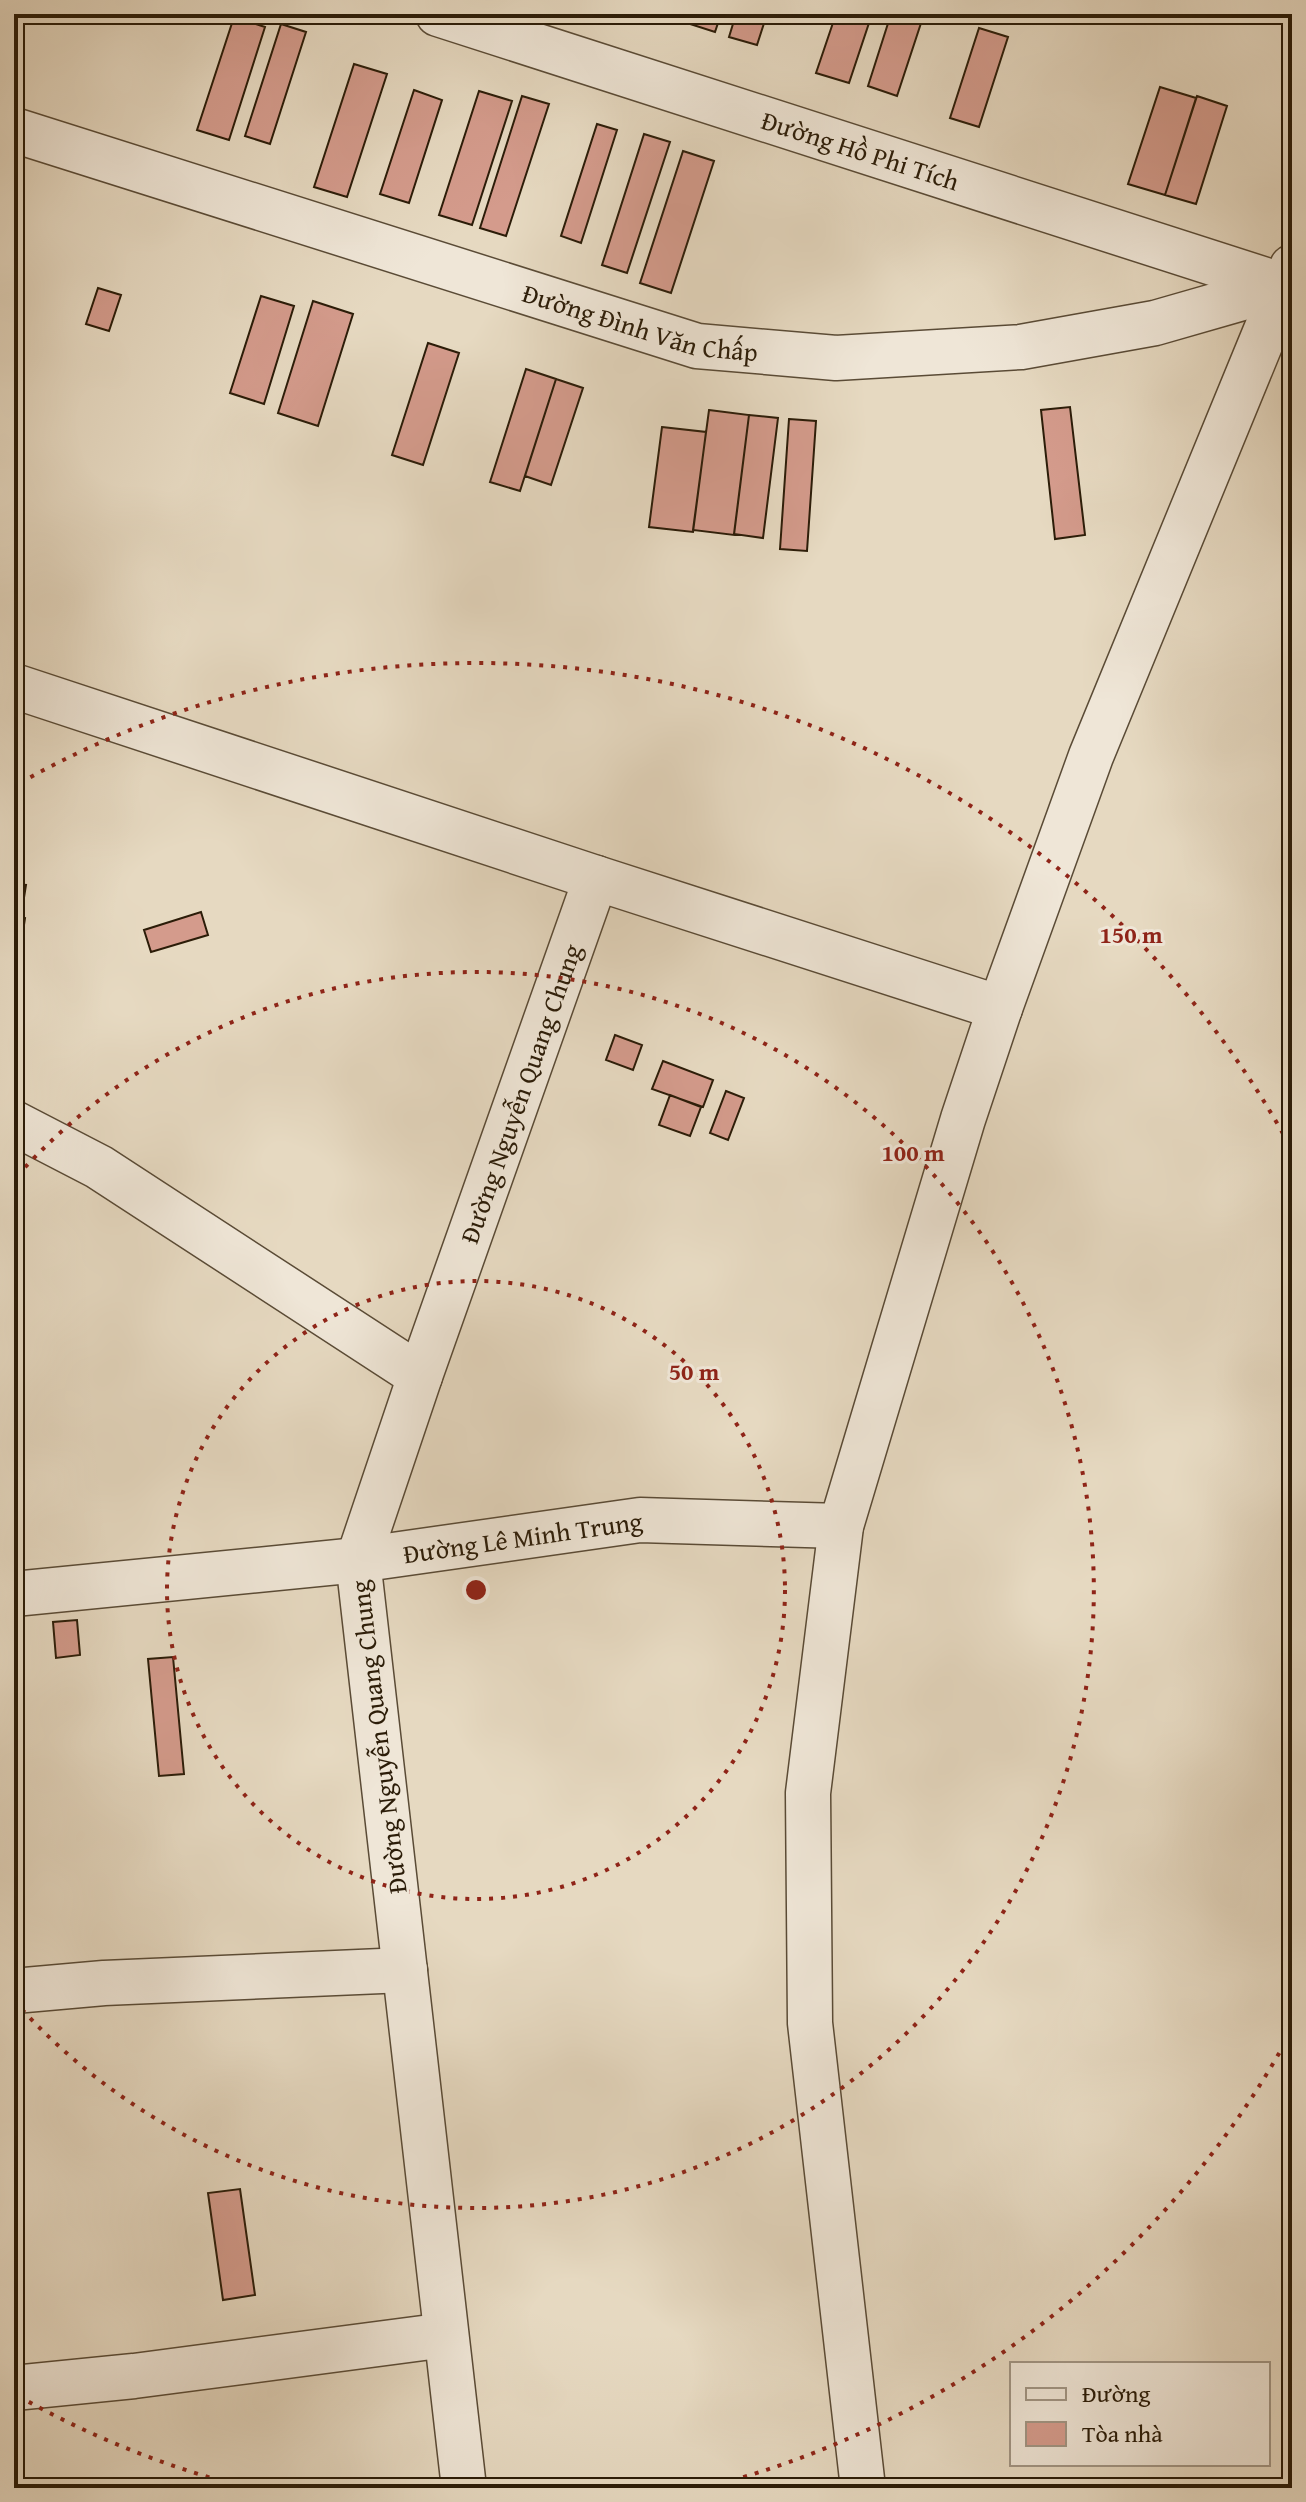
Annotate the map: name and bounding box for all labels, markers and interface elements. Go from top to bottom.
street label: Đường Hồ Phi Tích [757,100,965,200]
street label: Đường Đình Văn Chấp [518,273,760,371]
text: 150 m [1099,917,1163,952]
street label: Đường Nguyễn Quang Chung [449,938,591,1248]
text: 100 m [881,1135,945,1170]
text: 50 m [669,1354,720,1389]
street label: Đường Lê Minh Trung [401,1500,645,1573]
centre of rings [462,1576,490,1604]
street label: Đường Nguyễn Quang Chung [339,1578,417,1896]
legend [1010,2362,1270,2466]
text: Đường [1082,2376,1151,2411]
text: Tòa nhà [1082,2416,1163,2451]

